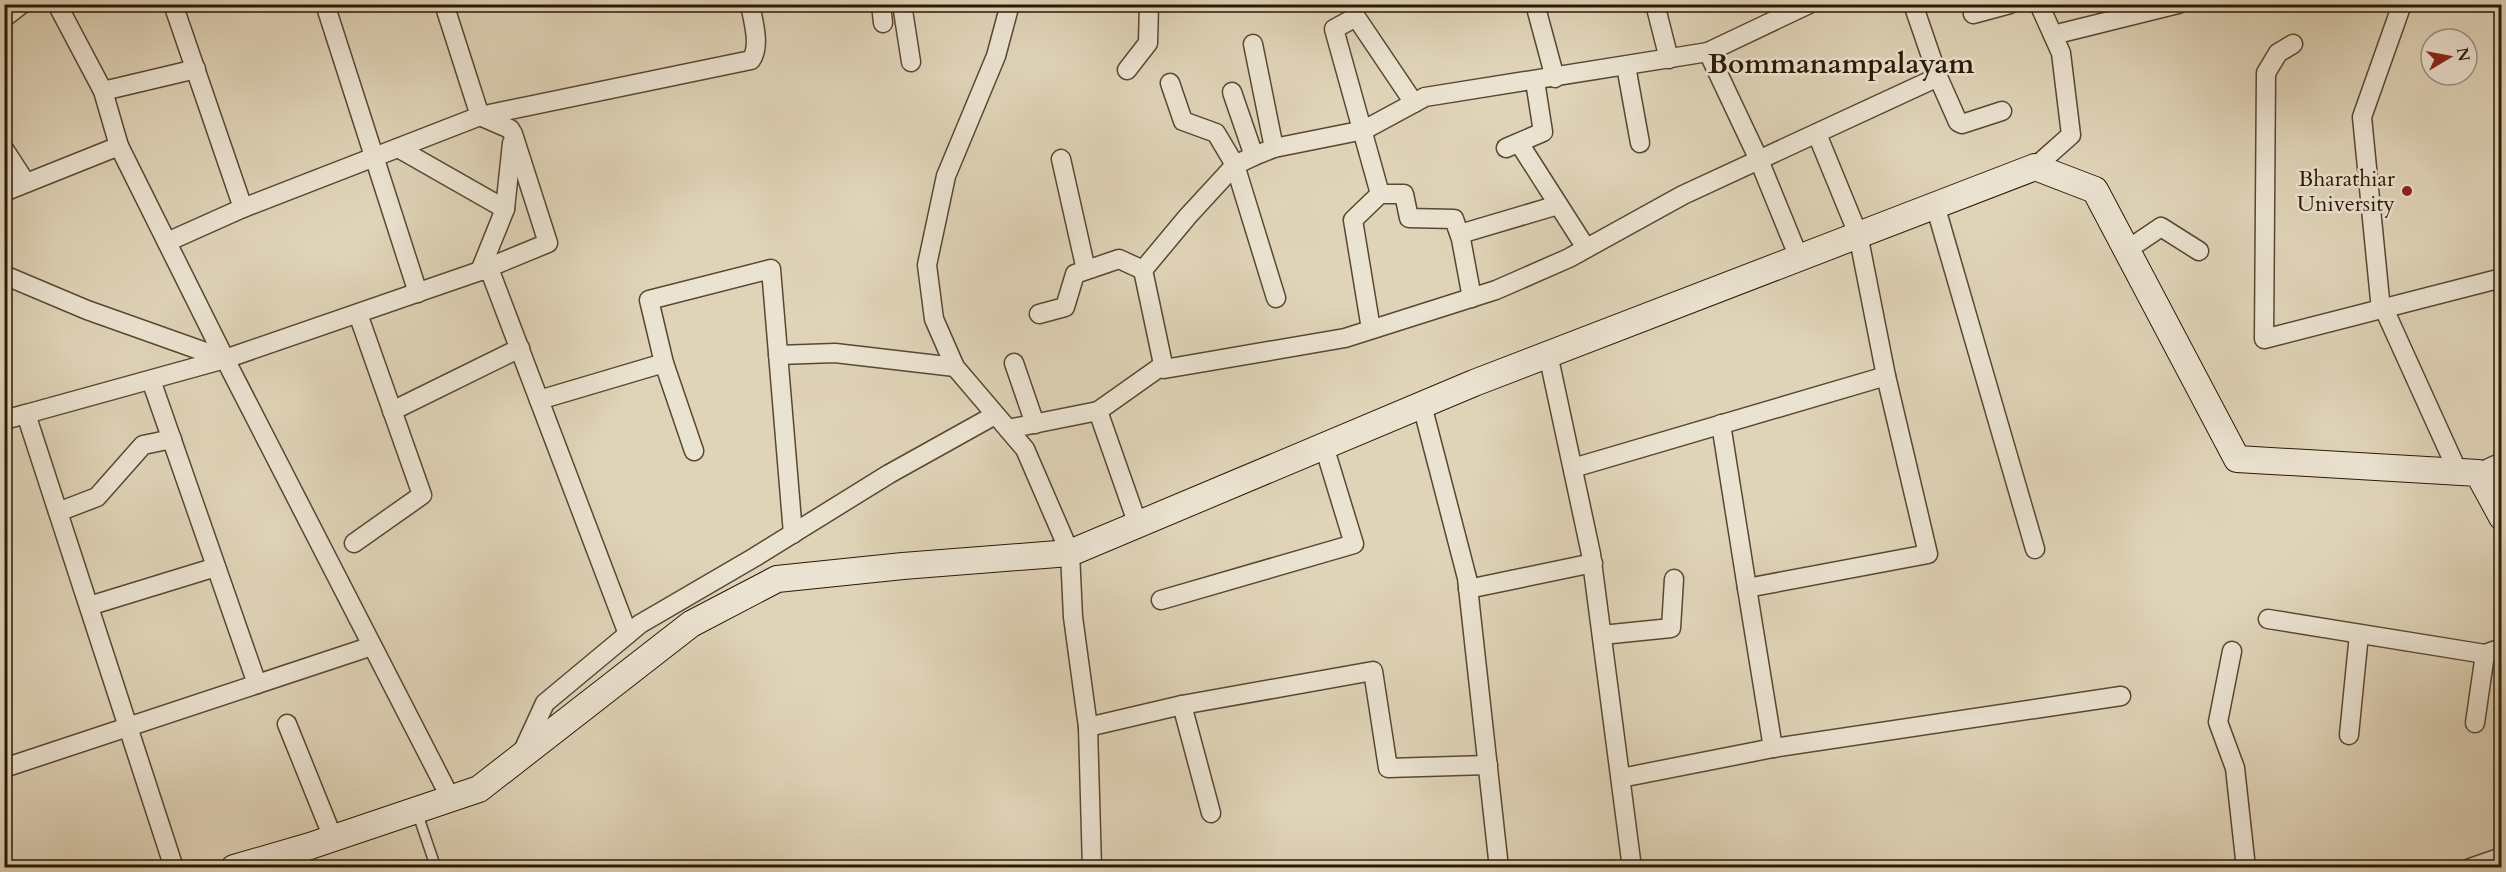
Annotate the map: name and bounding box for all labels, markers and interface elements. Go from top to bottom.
north arrow [2419,27,2479,87]
district label: Bommanampalayam [1708,45,1974,83]
text: N [2451,46,2475,63]
place label: Bharathiar University [2297,164,2396,219]
marker: Bharathiar University [2400,184,2414,198]

